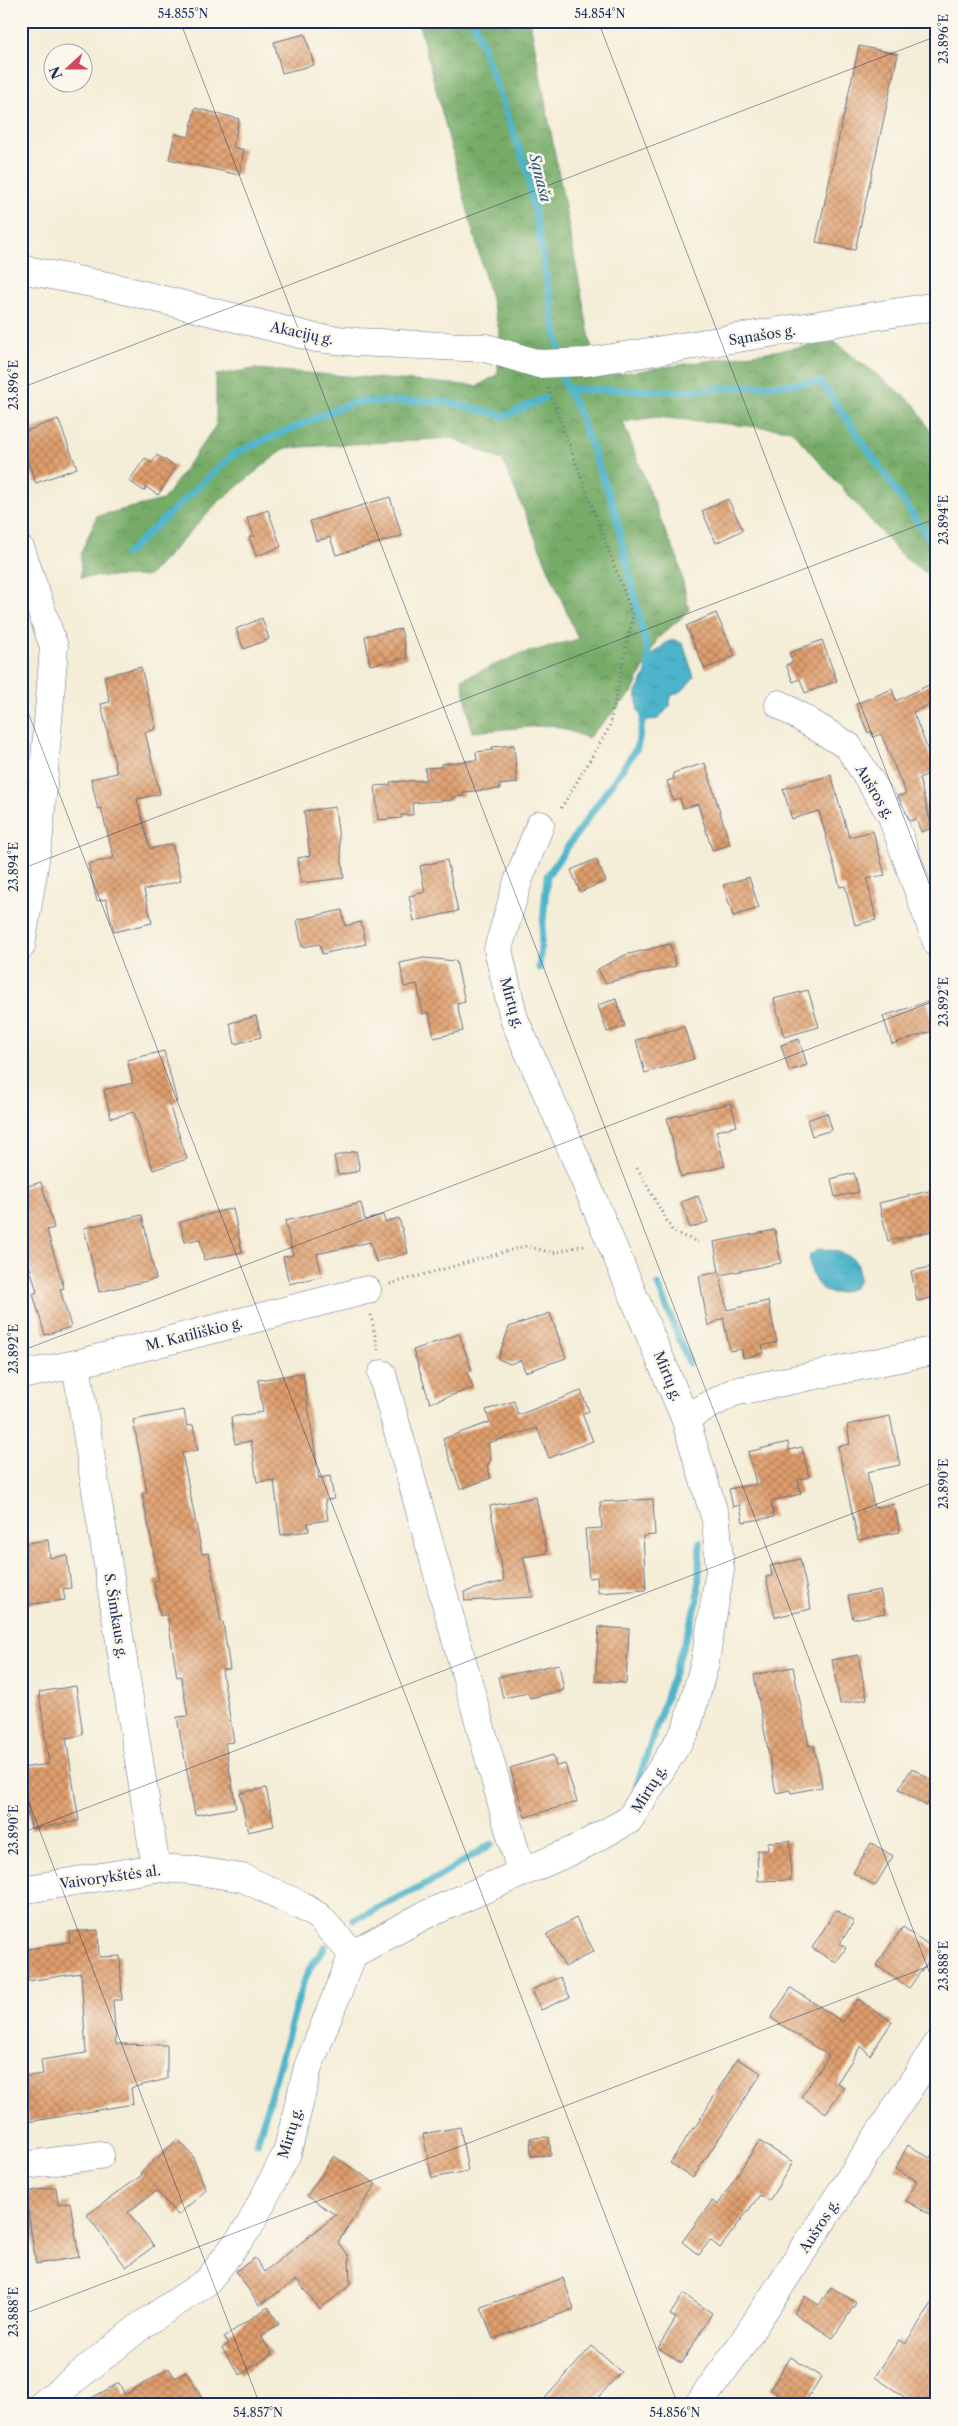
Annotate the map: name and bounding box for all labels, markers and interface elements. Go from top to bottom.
text: 54.855°N [158,6,208,21]
text: 54.854°N [575,6,626,21]
text: 23.896°E [936,14,951,64]
north arrow [42,42,92,92]
text: N [45,64,66,82]
water label: Sąnaša [525,151,556,204]
street label: Akacijų g. [268,317,335,348]
street label: Sąnašos g. [727,321,797,349]
text: 23.896°E [6,360,21,410]
text: 23.894°E [936,495,951,545]
street label: Aušros g. [851,761,898,822]
text: 23.894°E [6,842,21,892]
street label: Mirtų g. [496,975,528,1031]
text: 23.892°E [936,977,951,1027]
street label: M. Katiliškio g. [144,1313,244,1355]
text: 23.892°E [6,1324,21,1374]
street label: Mirtų g. [650,1348,686,1404]
text: 23.890°E [936,1459,951,1509]
street label: S. Šimkaus g. [100,1572,133,1660]
street label: Mirtų g. [627,1762,671,1816]
text: 23.890°E [6,1805,21,1855]
street label: Vaivorykštės al. [57,1861,162,1893]
text: 23.888°E [936,1941,951,1991]
street label: Mirtų g. [274,2105,306,2161]
street label: Aušros g. [795,2196,843,2257]
text: 23.888°E [6,2287,21,2337]
text: 54.857°N [233,2405,283,2420]
text: 54.856°N [650,2405,701,2420]

